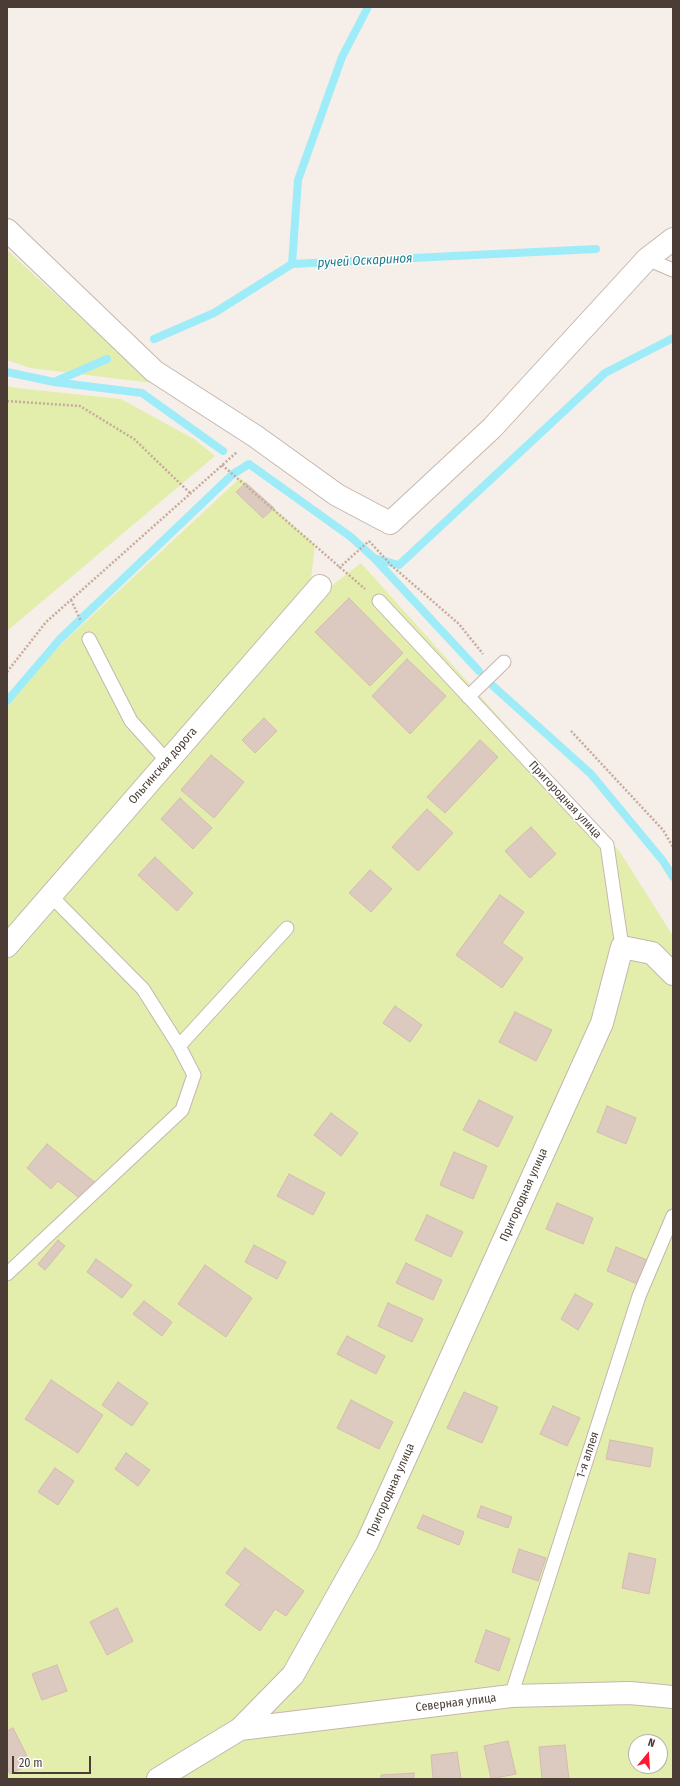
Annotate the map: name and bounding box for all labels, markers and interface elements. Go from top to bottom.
water label: ручей Оскариноя [317,251,413,271]
street label: Ольгинская дорога [126,725,200,807]
street label: Пригородная улица [525,758,605,842]
street label: Пригородная улица [497,1146,551,1244]
street label: 1-я аллея [574,1430,602,1480]
street label: Пригородная улица [364,1441,418,1539]
street label: Северная улица [415,1691,497,1715]
north arrow [628,1734,668,1774]
text: N [646,1736,657,1750]
scale bar [14,1748,93,1774]
text: 20 m [19,1756,43,1770]

